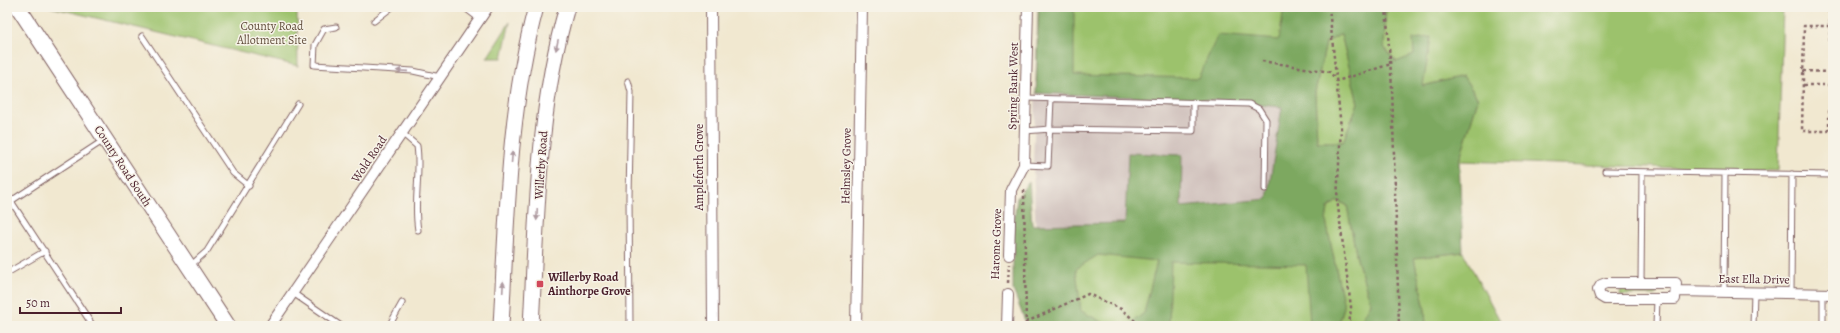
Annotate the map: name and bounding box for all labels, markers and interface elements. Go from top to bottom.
park label: County Road Allotment Site [236,18,307,48]
one-way arrow [554,38,560,51]
street label: Spring Bank West [1004,42,1022,130]
one-way arrow [396,67,408,74]
street label: County Road South [91,122,156,210]
street label: Ampleforth Grove [691,123,707,212]
street label: Helmsley Grove [837,128,855,204]
street label: Willerby Road [531,130,551,201]
street label: Wold Road [347,132,391,186]
one-way arrow [509,151,516,163]
street label: Harome Grove [987,208,1005,280]
one-way arrow [534,209,541,221]
place label: Willerby Road Ainthorpe Grove [547,269,631,299]
street label: East Ella Drive [1718,270,1790,288]
marker: Willerby Road Ainthorpe Grove [535,279,545,289]
one-way arrow [500,280,506,293]
scale bar [20,289,121,315]
text: 50 m [26,295,50,311]

